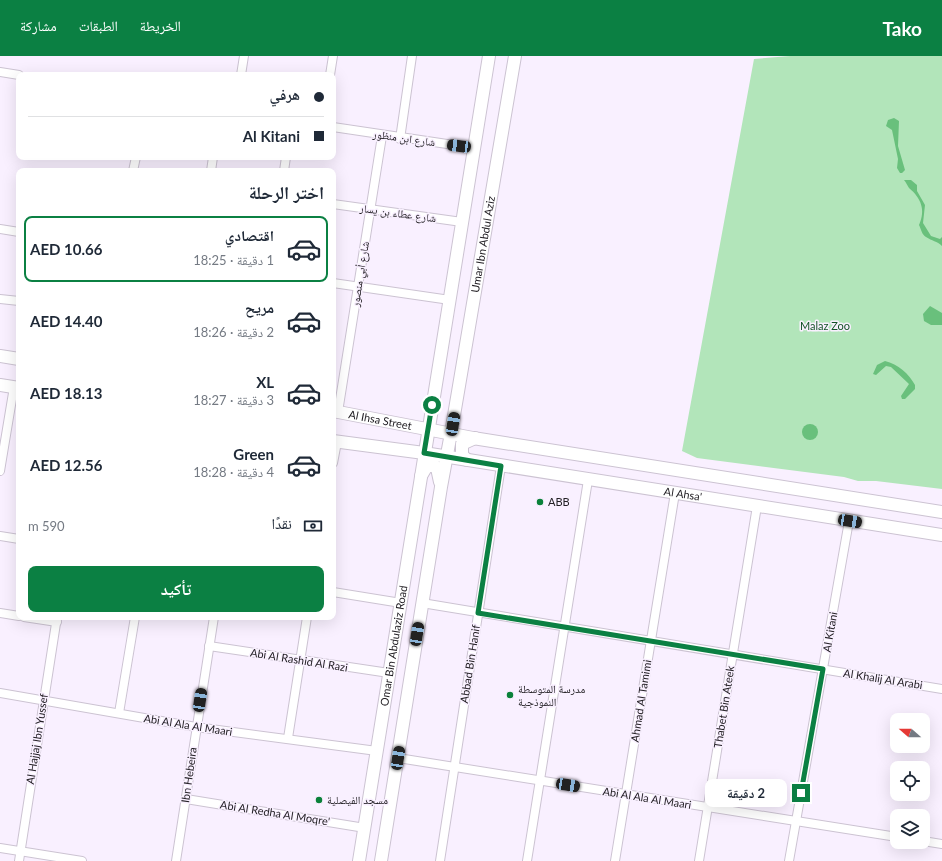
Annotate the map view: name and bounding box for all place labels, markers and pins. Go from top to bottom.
place label: ABB [548,495,570,508]
marker: ABB [535,497,545,507]
place label: مدرسة المتوسطة النموذجية [518,682,585,708]
marker: مدرسة المتوسطة النموذجية [505,690,515,700]
place label: مسجد الفيصلية [327,793,388,806]
marker: مسجد الفيصلية [314,795,324,805]

